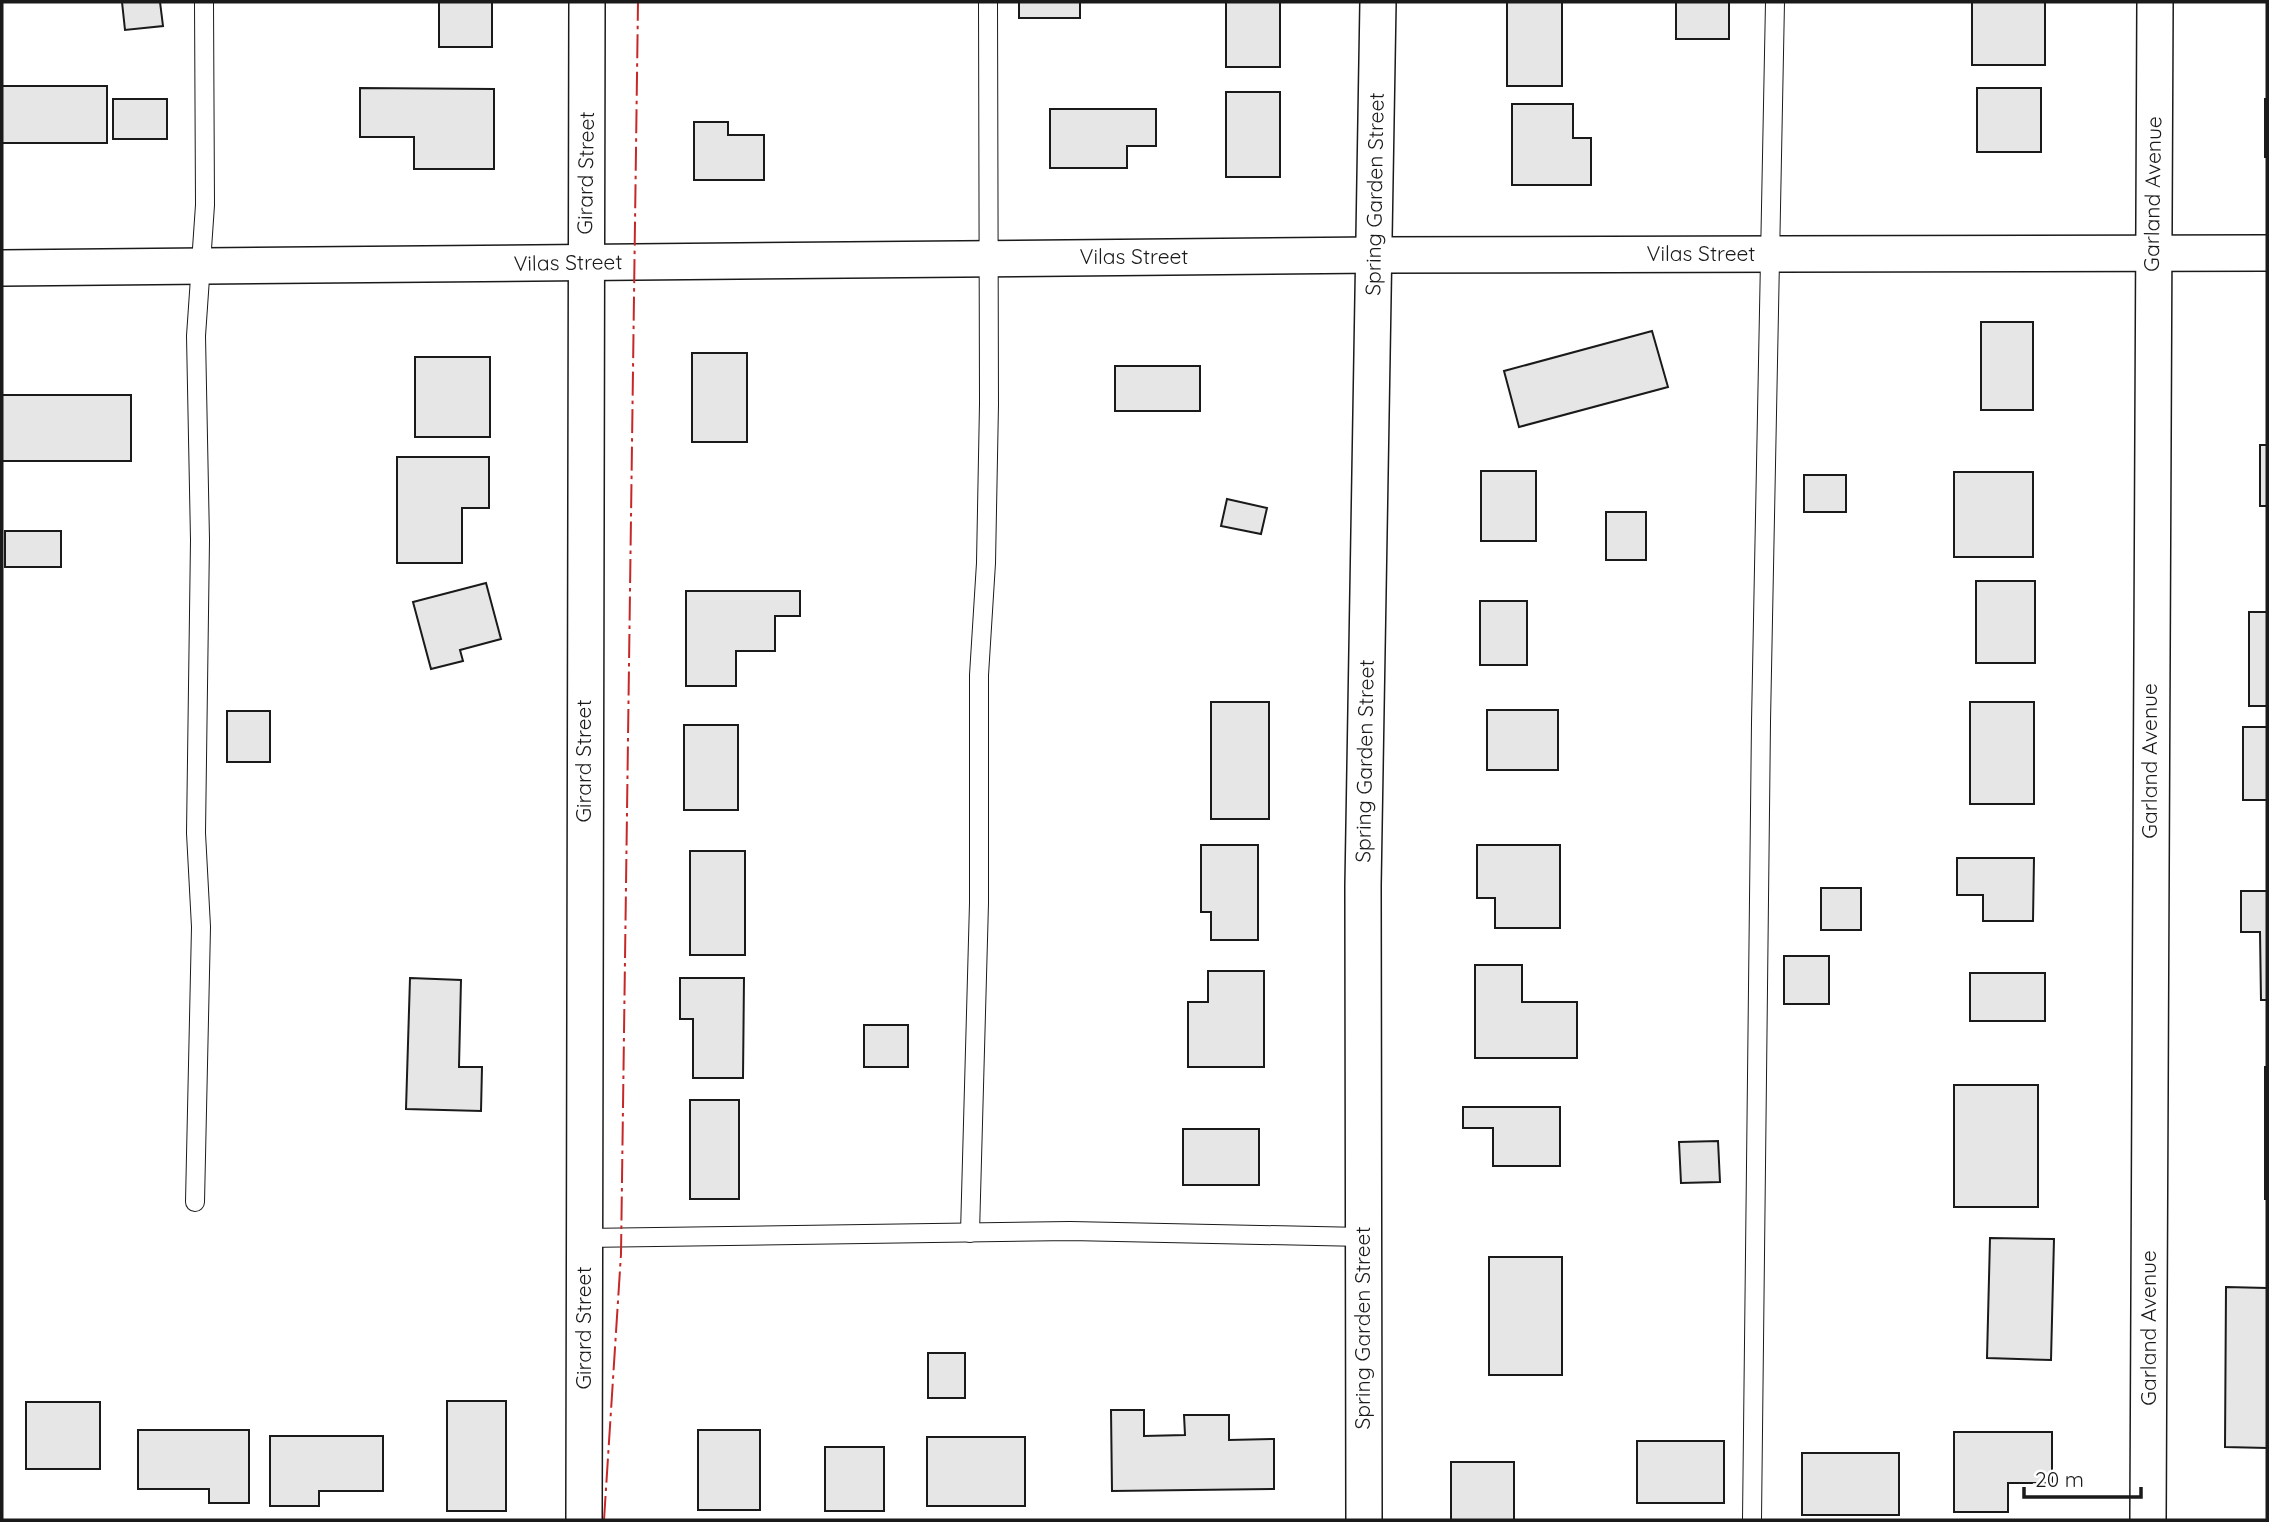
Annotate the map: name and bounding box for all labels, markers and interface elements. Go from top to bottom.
street label: Spring Garden Street [1359,92,1389,296]
street label: Girard Street [571,111,599,235]
street label: Garland Avenue [2138,116,2166,272]
street label: Vilas Street [1647,240,1756,266]
street label: Vilas Street [1080,243,1189,269]
street label: Vilas Street [513,248,623,276]
street label: Spring Garden Street [1349,659,1379,863]
street label: Garland Avenue [2136,683,2162,839]
street label: Girard Street [570,699,596,823]
street label: Spring Garden Street [1349,1226,1375,1430]
street label: Garland Avenue [2135,1250,2161,1406]
street label: Girard Street [570,1266,596,1390]
scale bar [2024,1456,2141,1500]
text: 20 m [2035,1466,2084,1492]

